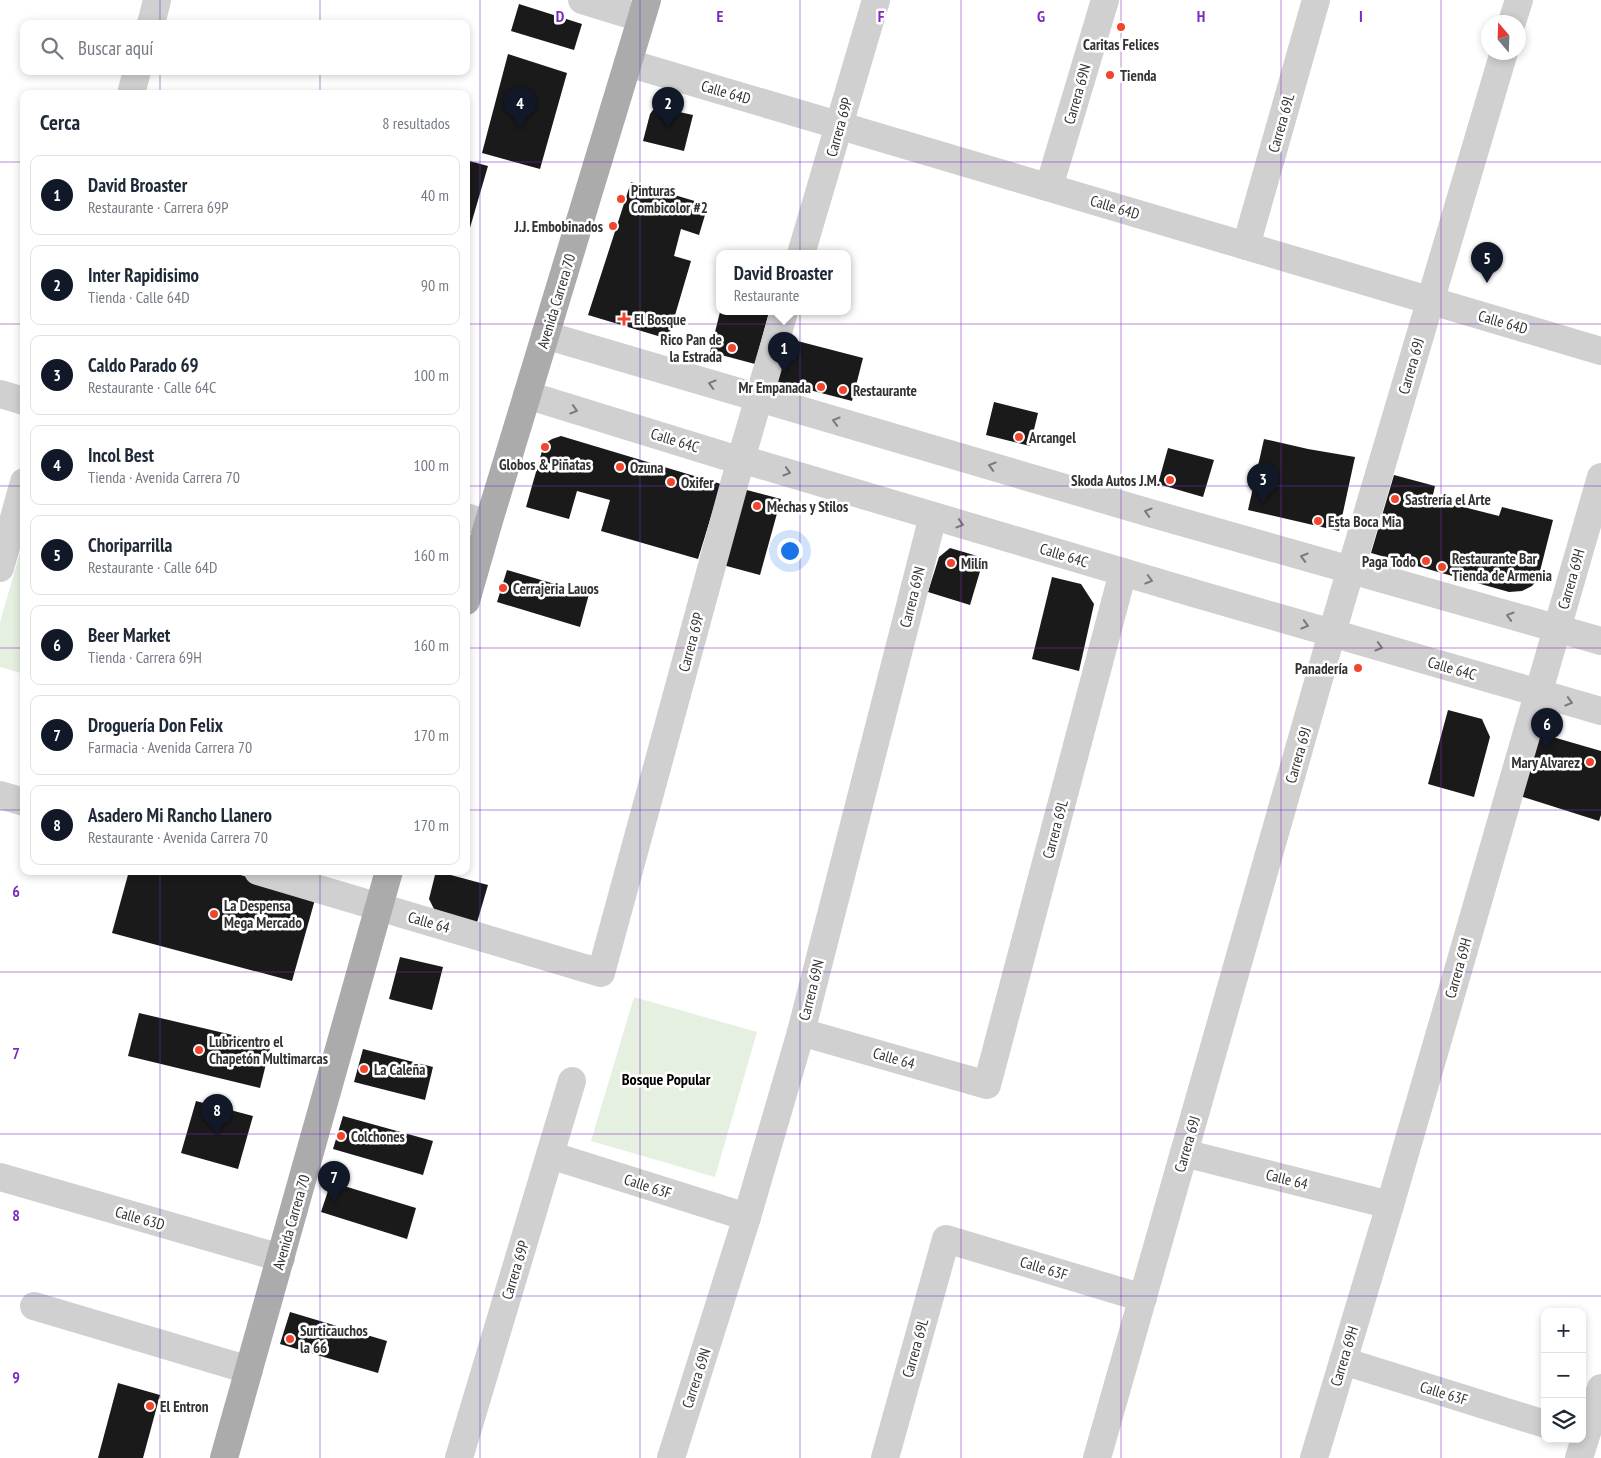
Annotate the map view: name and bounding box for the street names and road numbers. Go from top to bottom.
street label: Carrera 69N [1059,62,1095,126]
street label: Calle 64D [699,76,753,108]
street label: Carrera 69L [1264,91,1299,155]
street label: Carrera 69P [822,95,857,159]
street label: Calle 64D [1088,191,1142,223]
street label: Avenida Carrera 70 [533,251,579,351]
street label: Calle 64D [1476,306,1530,338]
street label: Carrera 69J [1394,336,1428,396]
street label: Calle 64C [649,424,702,456]
street label: Calle 64C [1038,539,1091,571]
street label: Carrera 69H [1553,547,1589,611]
street label: Carrera 69N [895,565,929,629]
street label: Carrera 69P [674,610,708,674]
street label: Calle 64C [1426,652,1478,684]
street label: Carrera 69J [1281,725,1315,785]
street label: Carrera 69L [1038,797,1072,860]
street label: Calle 64 [406,907,452,937]
street label: Carrera 69H [1440,936,1476,1000]
street label: Carrera 69N [794,958,828,1022]
street label: Calle 64 [871,1043,917,1073]
street label: Carrera 69J [1170,1114,1204,1174]
street label: Calle 64 [1264,1165,1310,1193]
street label: Calle 63F [622,1169,674,1203]
street label: Avenida Carrera 70 [268,1172,314,1272]
street label: Calle 63D [113,1202,167,1234]
street label: Carrera 69P [497,1238,533,1302]
street label: Calle 63F [1018,1252,1070,1284]
street label: Carrera 69L [898,1316,933,1380]
street label: Carrera 69H [1326,1324,1362,1388]
street label: Carrera 69N [677,1346,715,1410]
street label: Calle 63F [1418,1377,1470,1409]

